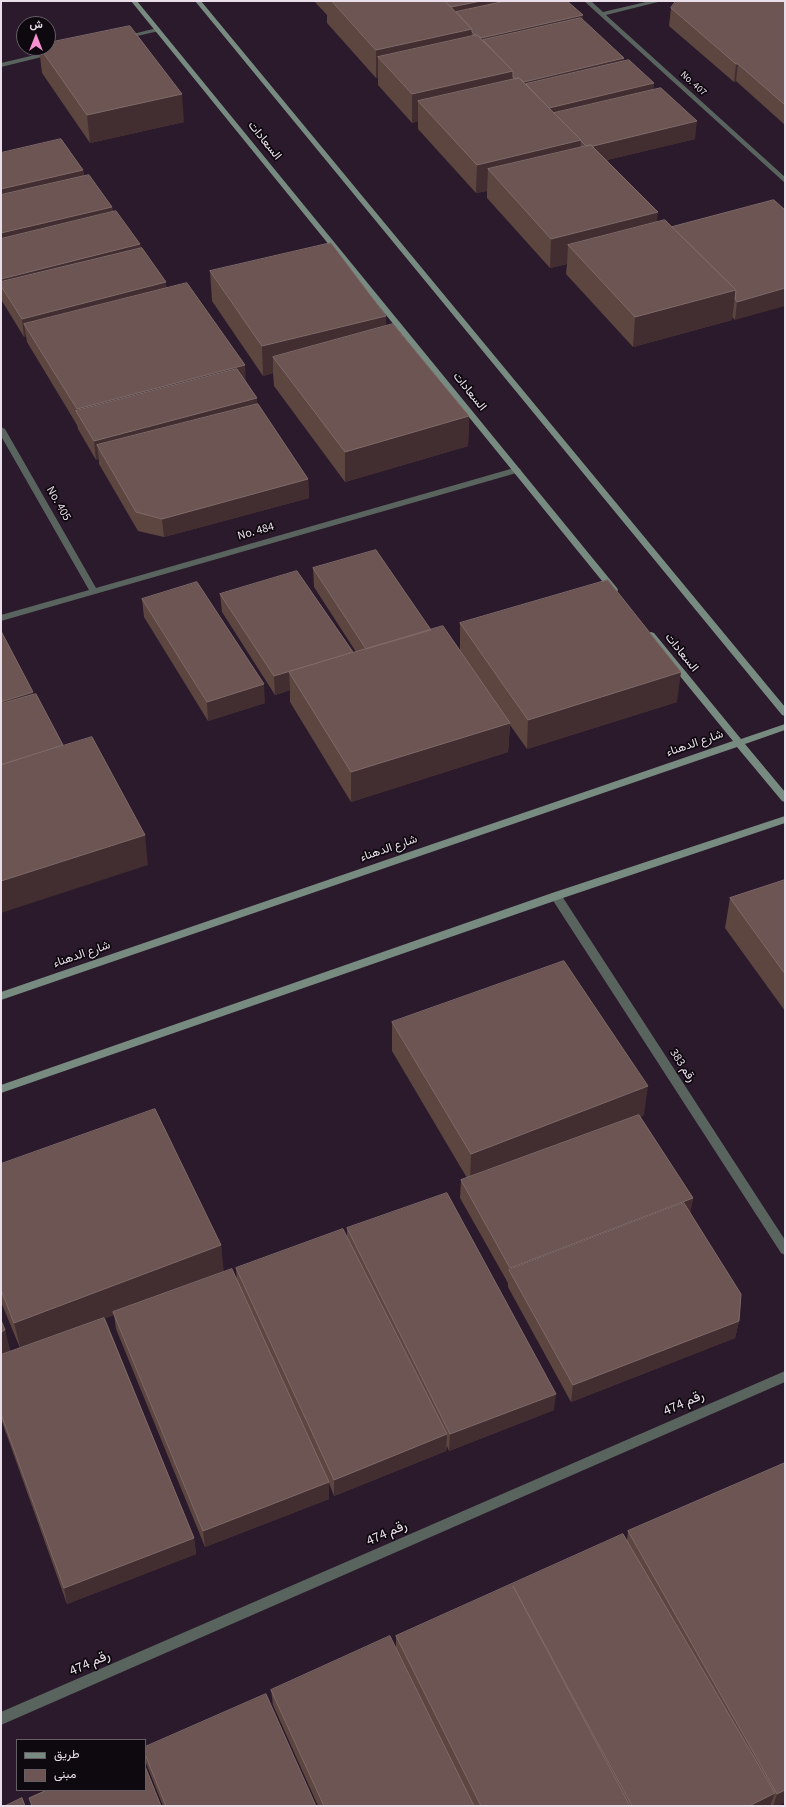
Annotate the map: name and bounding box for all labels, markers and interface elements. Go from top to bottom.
north arrow [16,16,56,56]
text: ش [29,17,43,32]
street label: No. 407 [677,69,709,99]
street label: السعادات [244,119,284,163]
street label: السعادات [449,370,489,414]
street label: No. 405 [42,484,74,524]
street label: No. 484 [236,520,276,544]
street label: السعادات [661,631,701,675]
street label: شارع الدهناء [665,728,725,760]
street label: شارع الدهناء [359,833,419,865]
street label: شارع الدهناء [52,939,112,971]
street label: رقم 383 [666,1047,698,1085]
street label: رقم 474 [661,1388,707,1420]
street label: رقم 474 [364,1518,410,1550]
street label: رقم 474 [67,1648,113,1680]
legend [16,1739,146,1791]
text: طريق [54,1746,79,1763]
text: مبنى [54,1766,76,1783]

